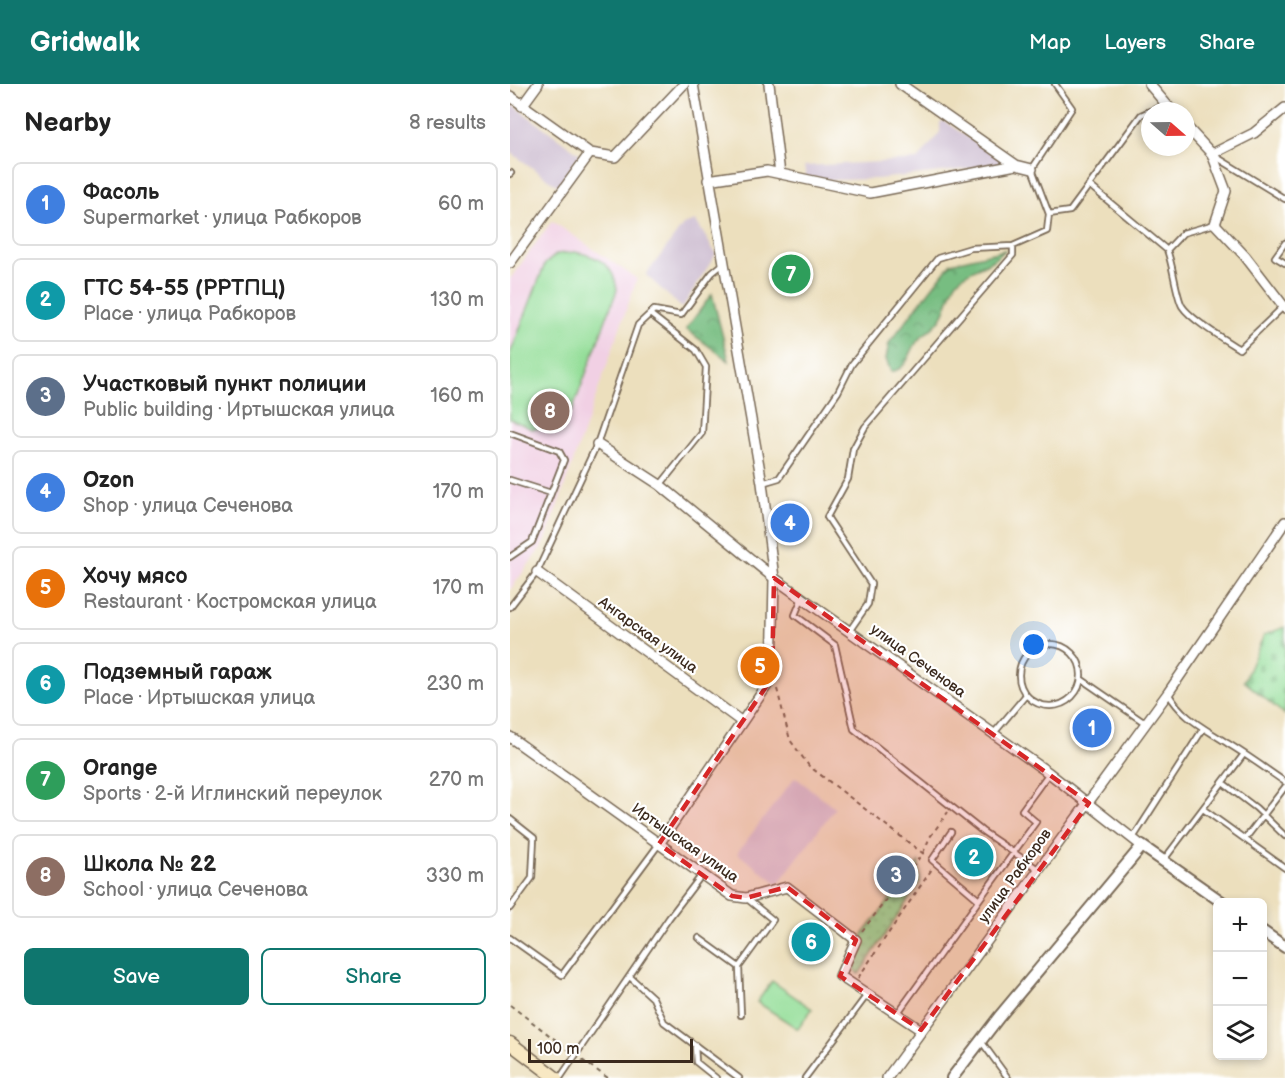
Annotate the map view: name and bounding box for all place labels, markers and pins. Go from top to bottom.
pin: 7 [772,252,810,297]
pin: 8 [530,388,570,434]
pin: 4 [770,500,810,546]
pin: 5 [740,644,780,688]
pin: 1 [1072,706,1112,750]
pin: 2 [954,834,994,880]
pin: 3 [876,852,916,898]
pin: 6 [792,920,830,964]

